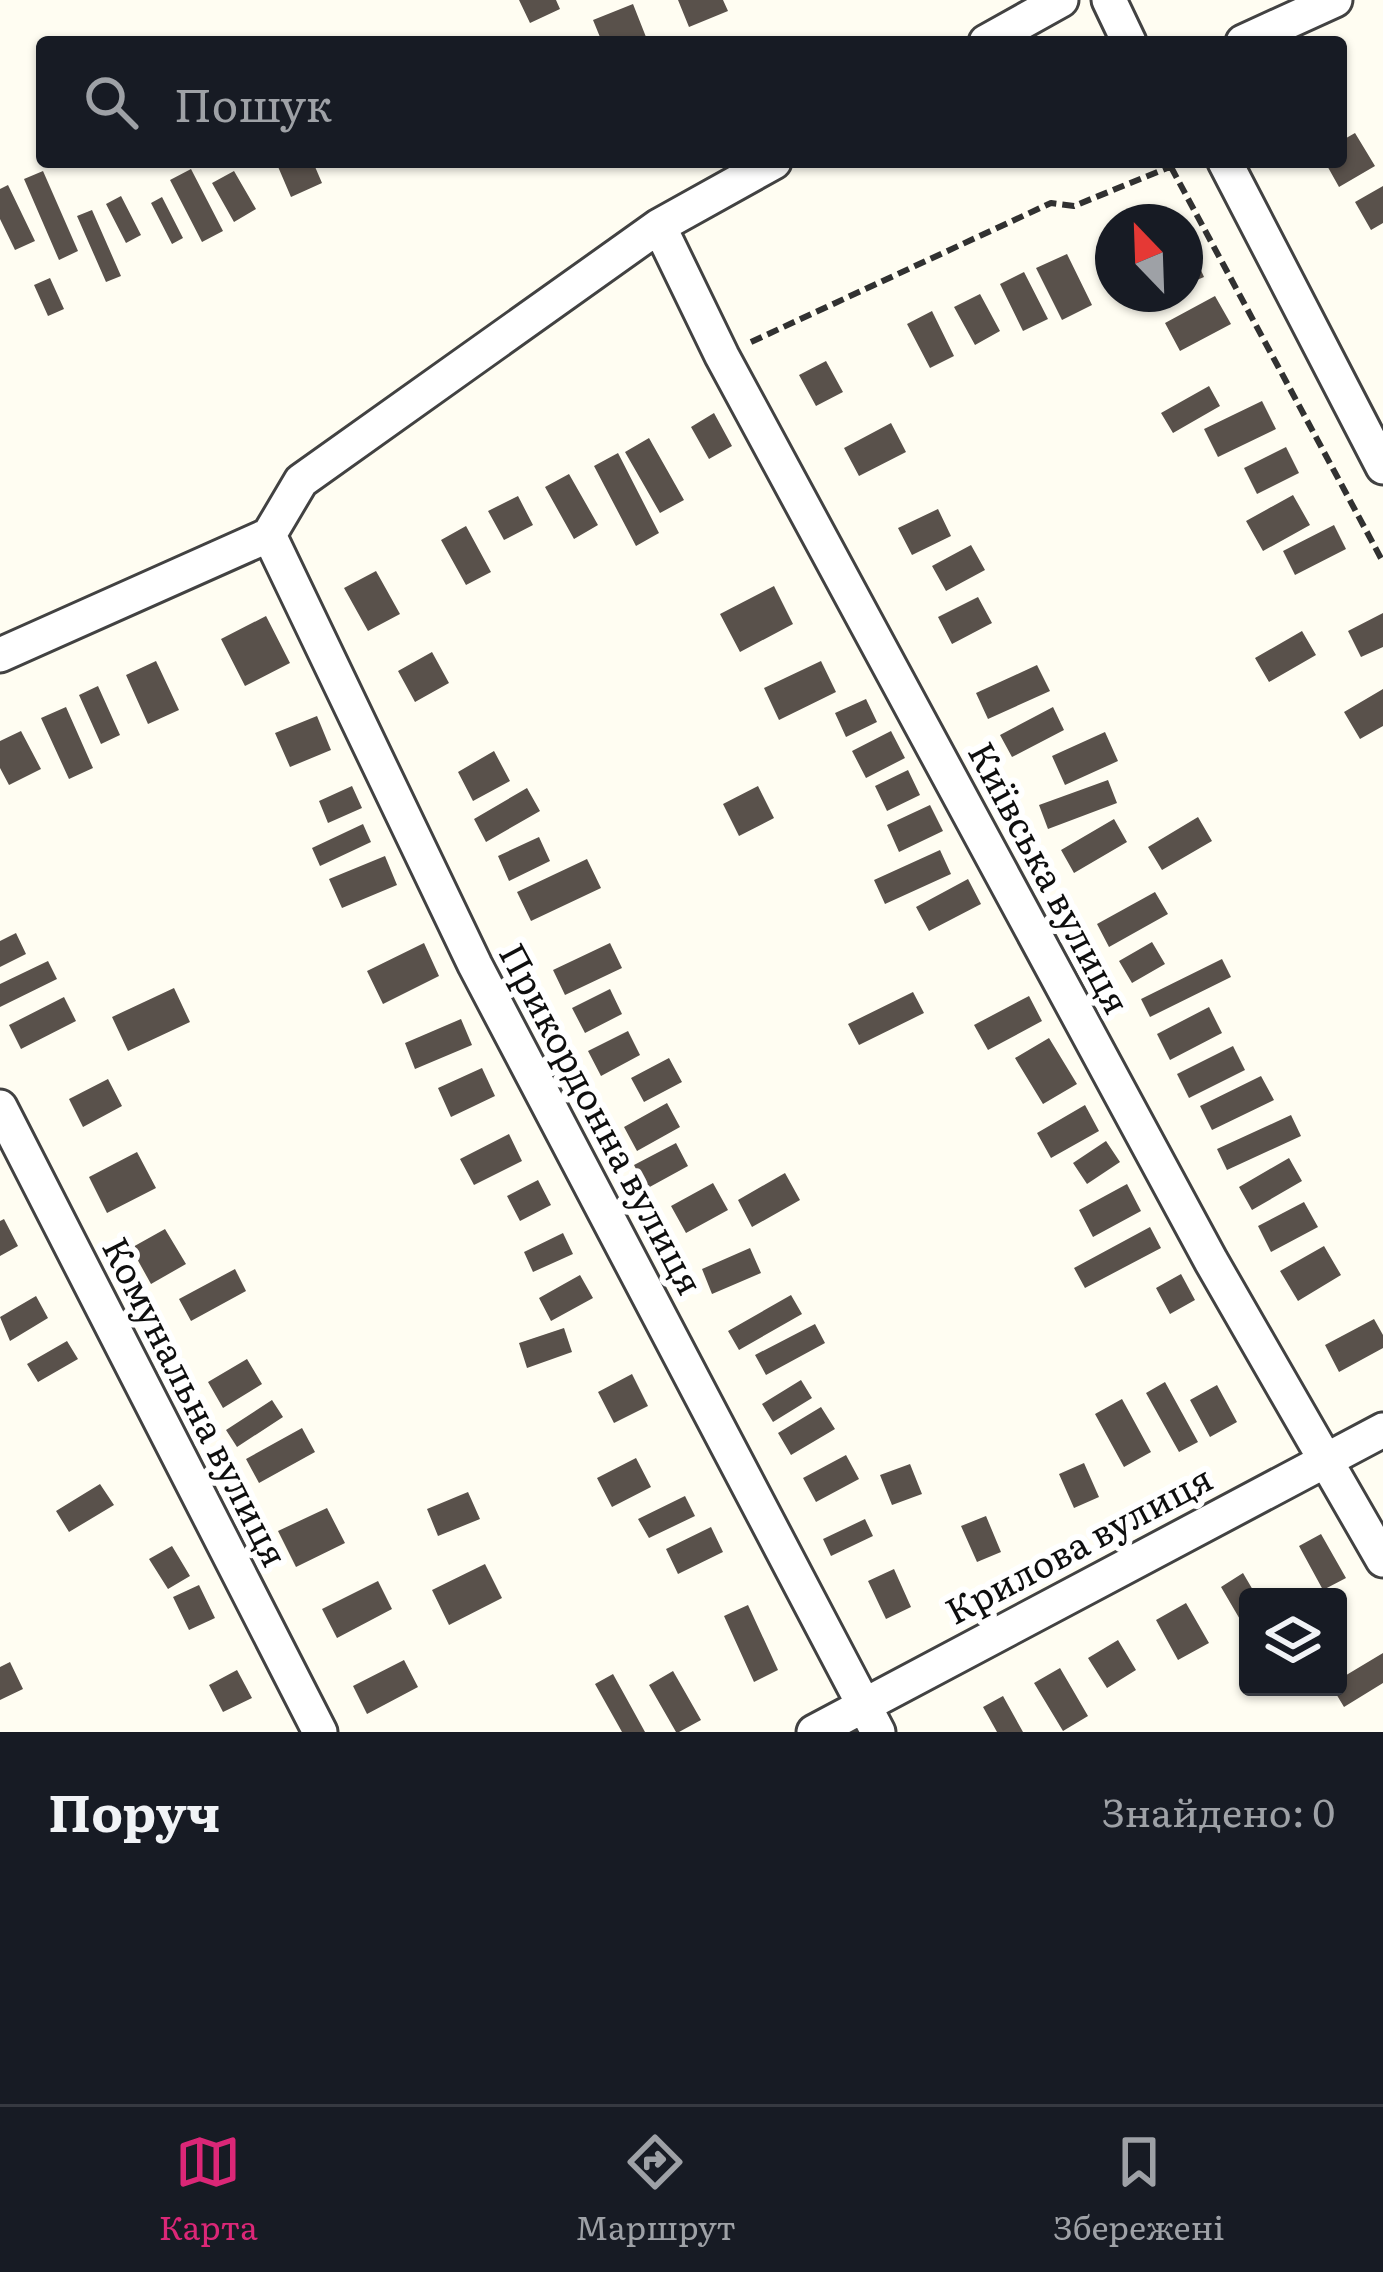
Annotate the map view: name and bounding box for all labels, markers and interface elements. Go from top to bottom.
search box [36,36,1347,168]
icon: search [78,69,144,135]
text: Пошук [174,69,332,136]
north arrow [1095,204,1203,312]
street label: Київська вулиця [957,731,1145,1022]
street label: Прикордонна вулиця [488,933,718,1303]
street label: Комунальна вулиця [91,1227,303,1575]
street label: Крилова вулиця [935,1450,1221,1636]
map controls [1239,1588,1347,1696]
button: layers [1239,1588,1347,1696]
text: Поруч [48,1772,220,1848]
text: Знайдено: 0 [1102,1781,1335,1839]
tab: Карта [159,2129,258,2250]
tab: Маршрут [575,2129,736,2250]
tab: Збережені [1053,2129,1224,2250]

